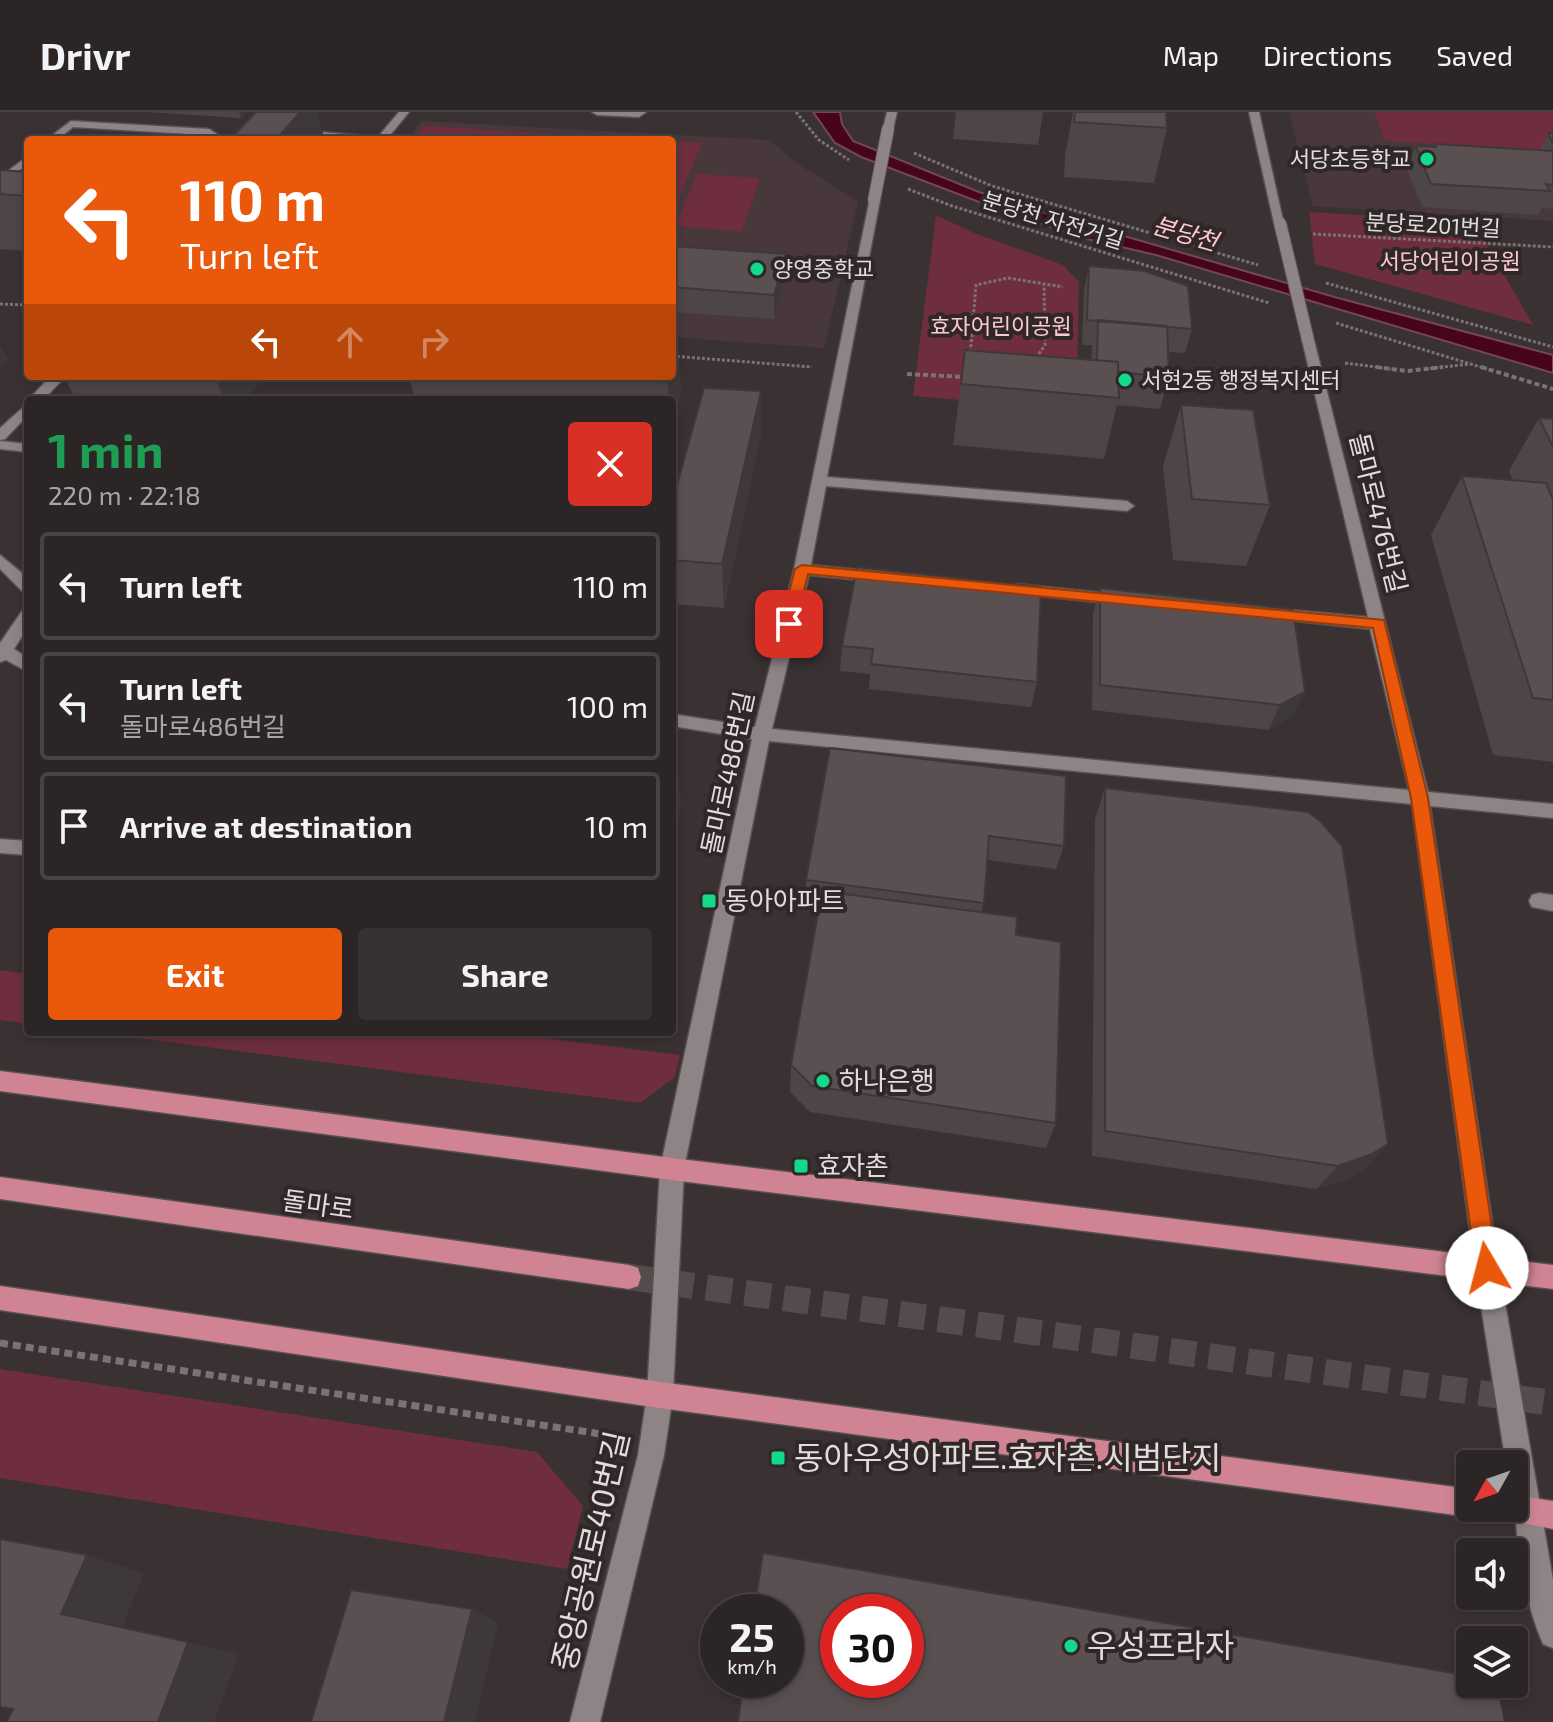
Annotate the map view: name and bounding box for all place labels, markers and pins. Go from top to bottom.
place label: 서당초등학교 [1290,145,1411,171]
marker: 서당초등학교 [1418,150,1436,168]
place label: 양영중학교 [773,255,874,281]
marker: 양영중학교 [748,260,766,278]
place label: 서현2동 행정복지센터 [1141,366,1340,392]
marker: 서현2동 행정복지센터 [1116,371,1134,389]
pin [755,590,823,658]
place label: 동아아파트 [725,884,845,915]
marker: 동아아파트 [700,892,718,910]
place label: 하나은행 [839,1064,935,1095]
marker: 하나은행 [814,1072,832,1090]
place label: 효자촌 [817,1149,889,1180]
marker: 효자촌 [792,1157,810,1175]
place label: 동아우성아파트.효자촌.시범단지 [794,1437,1221,1475]
marker: 동아우성아파트.효자촌.시범단지 [769,1449,787,1467]
place label: 우성프라자 [1087,1625,1234,1663]
marker: 우성프라자 [1062,1637,1080,1655]

